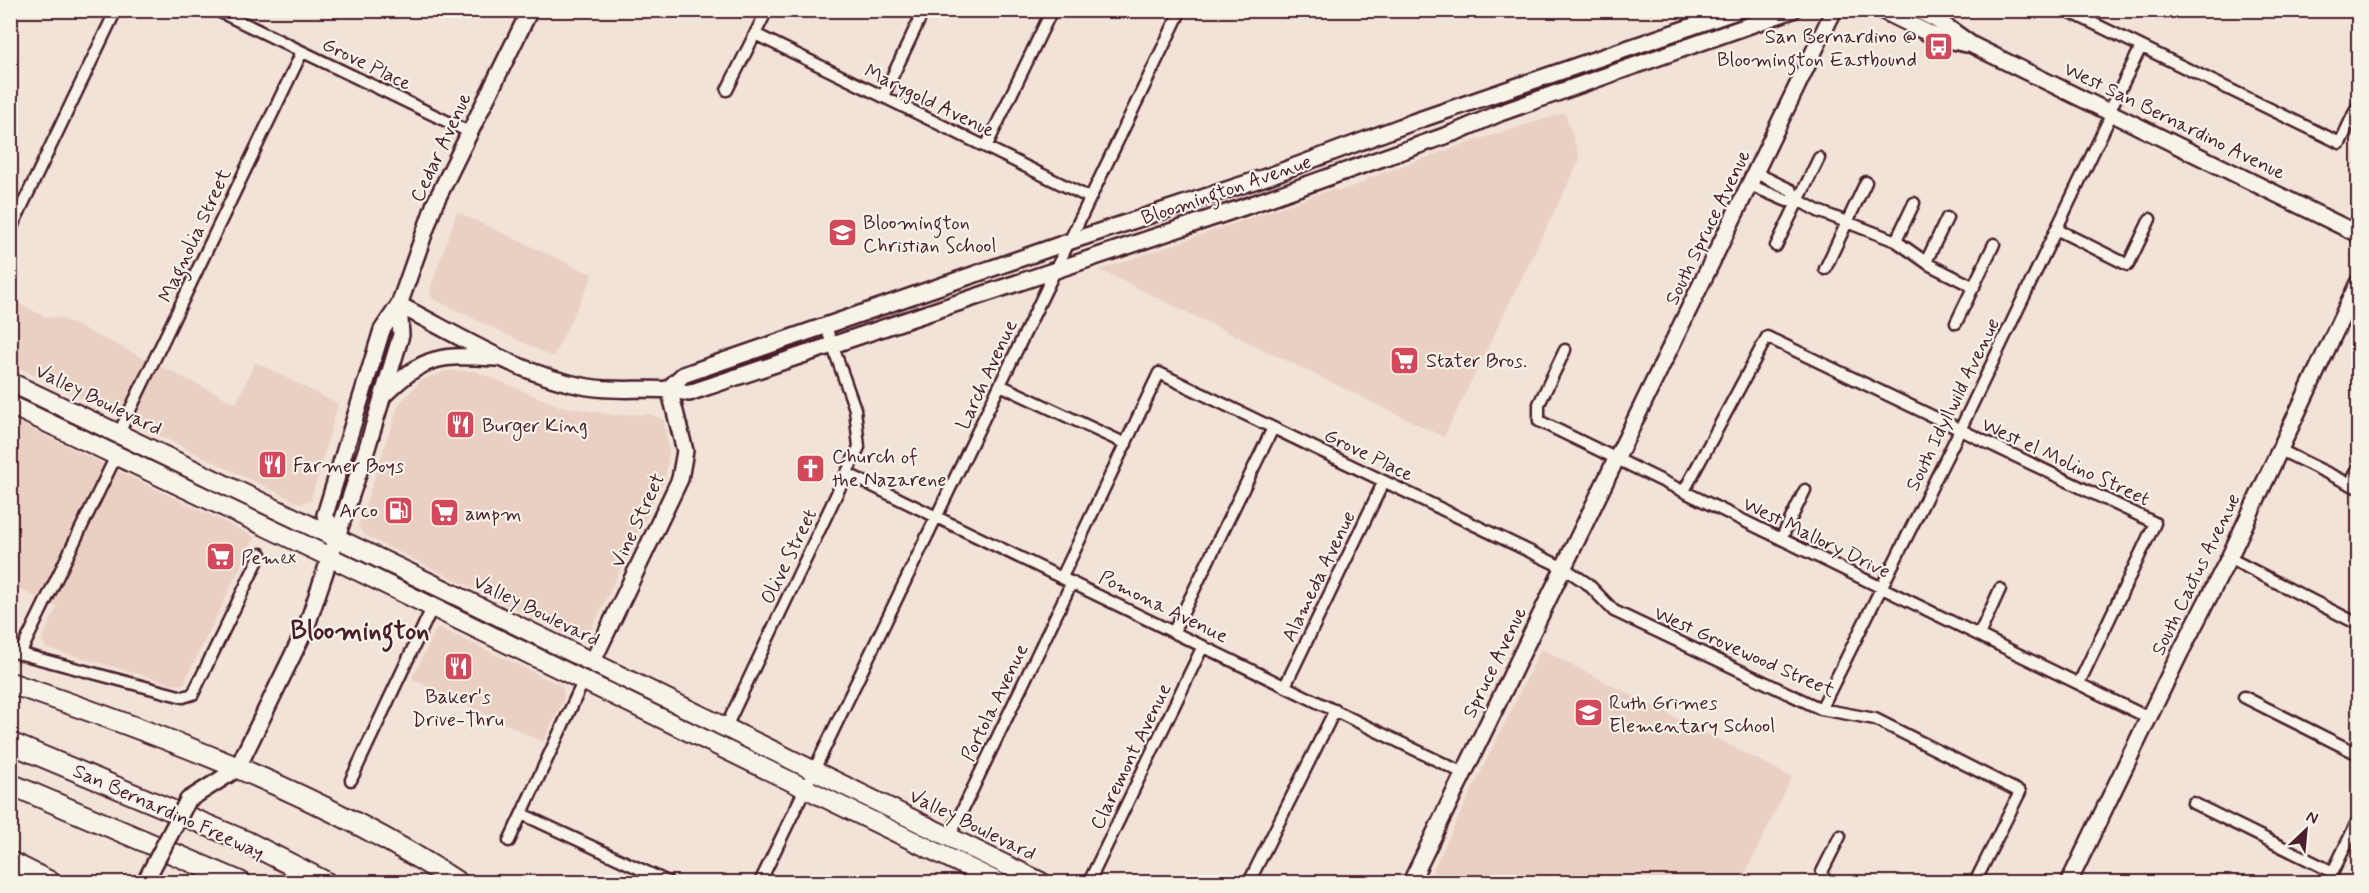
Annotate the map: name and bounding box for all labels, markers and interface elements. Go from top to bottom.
place label: San Bernardino @ Bloomington Eastbound [1717,24,1917,76]
street label: Grove Place [317,31,415,98]
bus stop icon: San Bernardino @ Bloomington Eastbound [1922,31,1954,63]
street label: West San Bernardino Avenue [2059,56,2290,187]
street label: Marygold Avenue [860,58,999,145]
street label: Cedar Avenue [404,88,479,207]
street label: South Spruce Avenue [1659,146,1758,310]
street label: Bloomington Avenue [1138,149,1316,234]
street label: Magnolia Street [152,164,240,308]
place label: Bloomington Christian School [863,210,996,260]
school or university icon: Bloomington Christian School [826,217,858,249]
street label: South Idyllwild Avenue [1900,314,2007,496]
street label: Larch Avenue [950,315,1025,434]
supermarket icon: Stater Bros. [1389,344,1421,376]
place label: Stater Bros. [1426,348,1527,375]
street label: Valley Boulevard [31,358,166,443]
restaurant icon: Burger King [445,409,477,441]
street label: West el Molino Street [1977,411,2154,513]
place label: Burger King [482,413,588,441]
street label: Grove Place [1319,422,1417,489]
place label: Church of the Nazarene [832,444,946,494]
restaurant icon: Farmer Boys [256,449,288,481]
church icon: Church of the Nazarene [795,452,827,484]
place label: Farmer Boys [293,453,404,480]
street label: Vine Street [605,469,672,572]
street label: South Cactus Avenue [2145,489,2247,660]
street label: West Mallory Drive [1738,491,1895,586]
fuel station icon: Arco [383,494,415,526]
supermarket icon: ampm [428,497,460,529]
place label: Arco [339,498,378,525]
place label: ampm [465,501,522,528]
street label: Olive Street [755,504,824,609]
street label: Alameda Avenue [1276,507,1363,647]
supermarket icon: Pemex [204,541,236,573]
place label: Pemex [241,545,296,572]
street label: Pomona Avenue [1094,564,1233,650]
street label: Valley Boulevard [469,569,604,654]
street label: West Grovewood Street [1649,600,1839,705]
street label: Spruce Avenue [1457,602,1534,723]
district label: Bloomington [291,615,429,652]
street label: Portola Avenue [955,639,1036,766]
restaurant icon: Baker's Drive-Thru [442,650,474,682]
street label: Claremont Avenue [1084,679,1179,834]
place label: Baker's Drive-Thru [412,684,504,734]
place label: Ruth Grimes Elementary School [1609,690,1775,740]
school or university icon: Ruth Grimes Elementary School [1572,697,1604,729]
street label: San Bernardino Freeway [69,758,268,867]
street label: Valley Boulevard [905,783,1040,868]
north arrow [2276,800,2336,860]
text: N [2303,806,2321,830]

